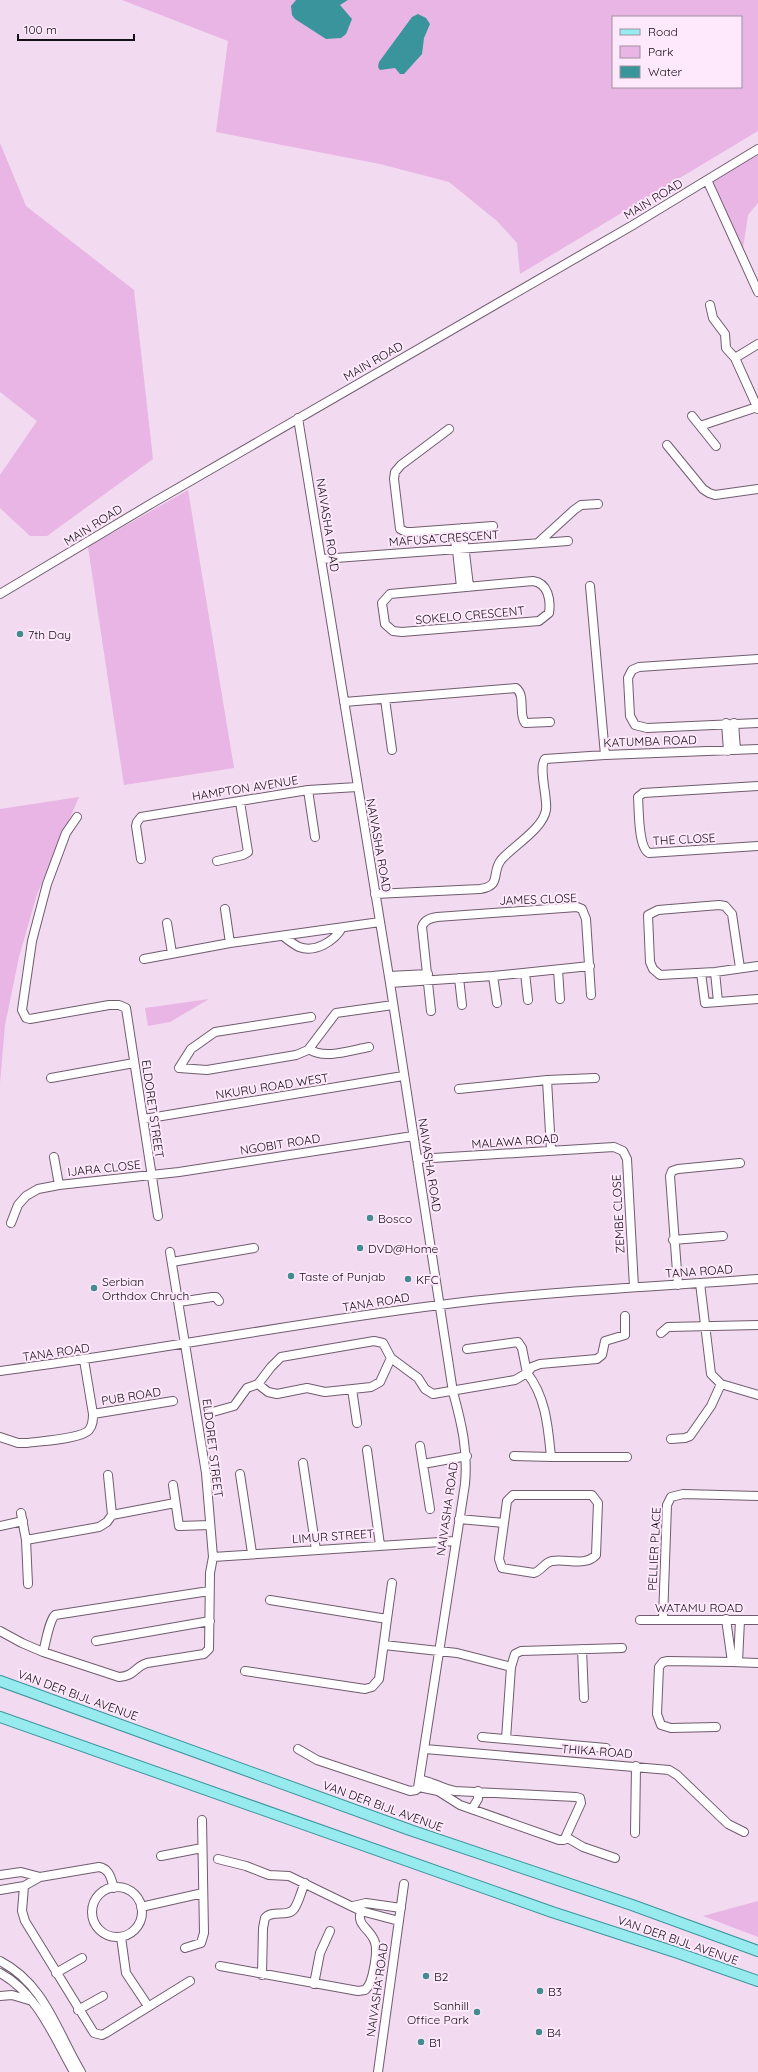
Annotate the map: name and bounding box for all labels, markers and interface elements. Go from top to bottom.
scale bar [18,16,134,42]
legend [612,16,742,88]
text: 100 m [24,22,57,37]
text: Road [648,24,678,39]
text: Park [648,44,673,59]
text: Water [648,64,683,79]
street label: MAIN ROAD [621,175,686,222]
street label: MAIN ROAD [341,338,406,384]
street label: NAIVASHA ROAD [313,477,343,573]
street label: MAIN ROAD [61,501,125,549]
street label: MAFUSA CRESCENT [388,527,500,549]
street label: SOKELO CRESCENT [415,603,525,627]
place label: 7th Day [28,627,71,642]
marker: 7th Day [15,629,25,639]
street label: KATUMBA ROAD [603,732,697,750]
street label: HAMPTON AVENUE [191,772,299,804]
street label: NAIVASHA ROAD [363,797,395,893]
street label: THE CLOSE [652,830,716,848]
street label: JAMES CLOSE [499,890,577,908]
street label: ELDORET STREET [139,1059,167,1159]
street label: NKURU ROAD WEST [214,1070,330,1102]
street label: NAIVASHA ROAD [415,1117,445,1213]
street label: NGOBIT ROAD [239,1130,322,1158]
street label: MALAWA ROAD [471,1130,559,1152]
street label: IJARA CLOSE [67,1157,141,1179]
street label: ZEMBE CLOSE [608,1174,628,1254]
place label: Bosco [378,1211,412,1226]
marker: Bosco [365,1213,375,1223]
place label: DVD@Home [368,1241,439,1256]
marker: DVD@Home [355,1243,365,1253]
street label: TANA ROAD [665,1261,734,1281]
place label: Taste of Punjab [299,1269,386,1284]
marker: Taste of Punjab [286,1271,296,1281]
place label: KFC [416,1272,439,1287]
place label: Serbian Orthdox Chruch [102,1274,189,1303]
marker: KFC [403,1274,413,1284]
marker: Serbian Orthdox Chruch [89,1283,99,1293]
street label: TANA ROAD [341,1289,411,1315]
street label: TANA ROAD [21,1340,91,1364]
street label: PUB ROAD [100,1384,162,1408]
street label: ELDORET STREET [200,1398,226,1498]
street label: NAIVASHA ROAD [433,1461,461,1557]
street label: PELLIER PLACE [644,1507,664,1591]
street label: LIMUR STREET [292,1526,374,1546]
street label: WATAMU ROAD [655,1600,743,1615]
street label: VAN DER BIJL AVENUE [16,1666,140,1724]
street label: THIKA ROAD [561,1741,634,1761]
street label: VAN DER BIJL AVENUE [321,1777,445,1835]
street label: VAN DER BIJL AVENUE [616,1912,741,1968]
street label: NAIVASHA ROAD [363,1942,391,2038]
place label: B2 [434,1969,449,1984]
marker: B2 [421,1971,431,1981]
place label: B3 [548,1984,562,1999]
marker: B3 [535,1986,545,1996]
place label: Sanhill Office Park [407,1998,469,2027]
marker: Sanhill Office Park [472,2007,482,2017]
place label: B4 [547,2025,561,2040]
marker: B4 [534,2027,544,2037]
place label: B1 [429,2035,441,2050]
marker: B1 [416,2037,426,2047]

